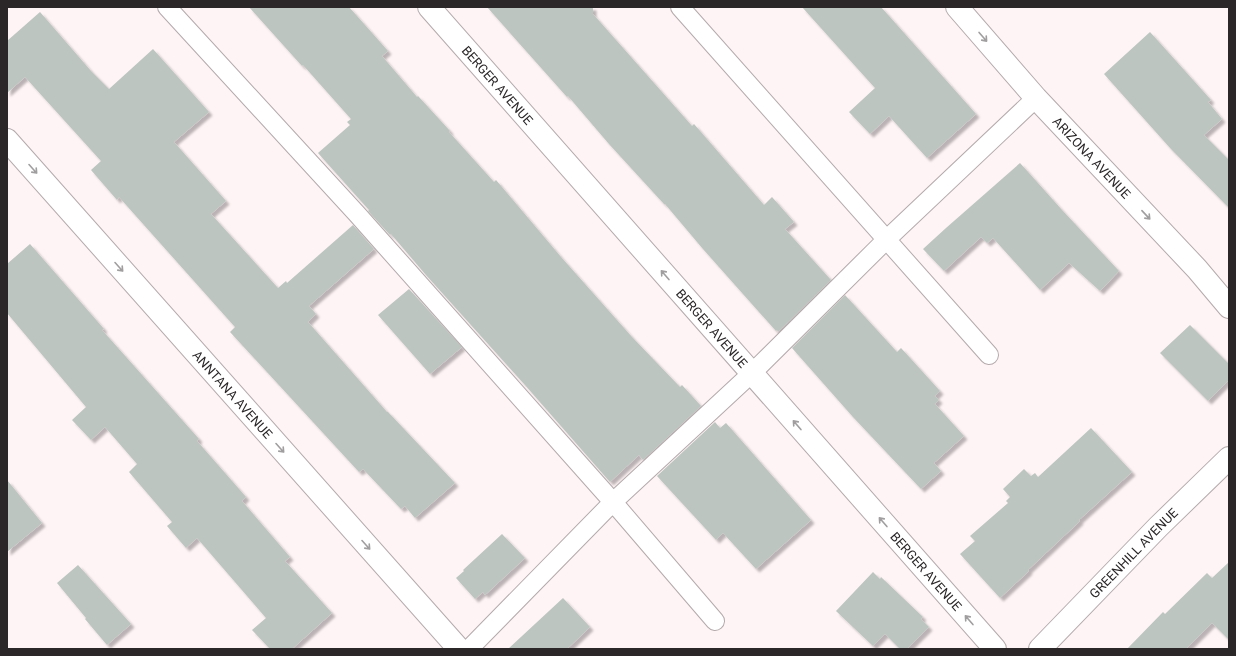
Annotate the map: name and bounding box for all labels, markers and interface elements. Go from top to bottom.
one-way arrow [978,31,987,42]
street label: BERGER AVENUE [459,43,536,127]
street label: ARIZONA AVENUE [1050,113,1134,201]
one-way arrow [28,164,37,174]
one-way arrow [1141,210,1151,220]
one-way arrow [115,261,124,272]
one-way arrow [661,270,670,280]
street label: BERGER AVENUE [673,286,751,370]
street label: ANNTANA AVENUE [190,347,276,441]
one-way arrow [792,420,802,430]
one-way arrow [275,442,284,453]
street label: GREENHILL AVENUE [1086,505,1181,601]
one-way arrow [879,518,888,528]
street label: BERGER AVENUE [888,529,965,613]
one-way arrow [361,540,371,550]
one-way arrow [964,615,974,625]

